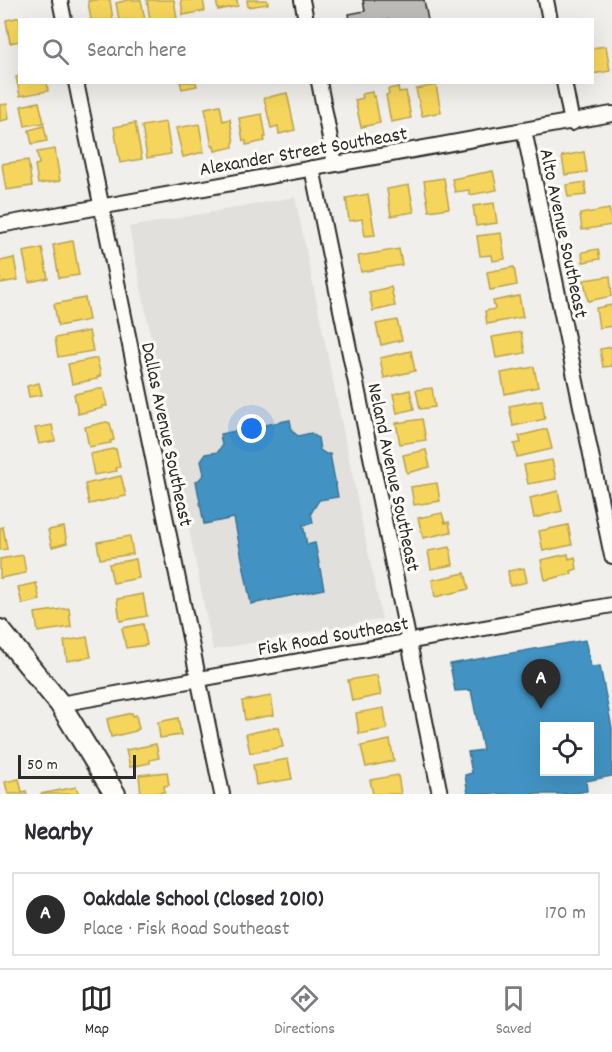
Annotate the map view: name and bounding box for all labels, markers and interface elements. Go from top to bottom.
search box [18,18,594,84]
icon: search [39,35,72,68]
text: Search here [87,36,186,67]
street label: Alexander Street Southeast [197,121,410,185]
street label: Alto Avenue Southeast [530,146,594,321]
street label: Dallas Avenue Southeast [132,340,198,529]
street label: Neland Avenue Southeast [358,381,426,575]
your location [237,414,266,443]
street label: Fisk Road Southeast [256,611,411,665]
pin: A [522,660,560,709]
map controls [540,722,594,776]
button: locate [540,722,594,776]
scale bar [18,752,136,780]
text: 50 m [27,754,58,777]
text: Nearby [24,815,92,852]
text: Oakdale School (Closed 2010) [83,885,324,916]
text: A [40,900,51,928]
text: 170 m [545,900,586,928]
text: Place · Fisk Road Southeast [83,916,289,944]
tab: Map [80,982,113,1041]
tab: Directions [274,982,335,1041]
tab: Saved [496,982,532,1041]

